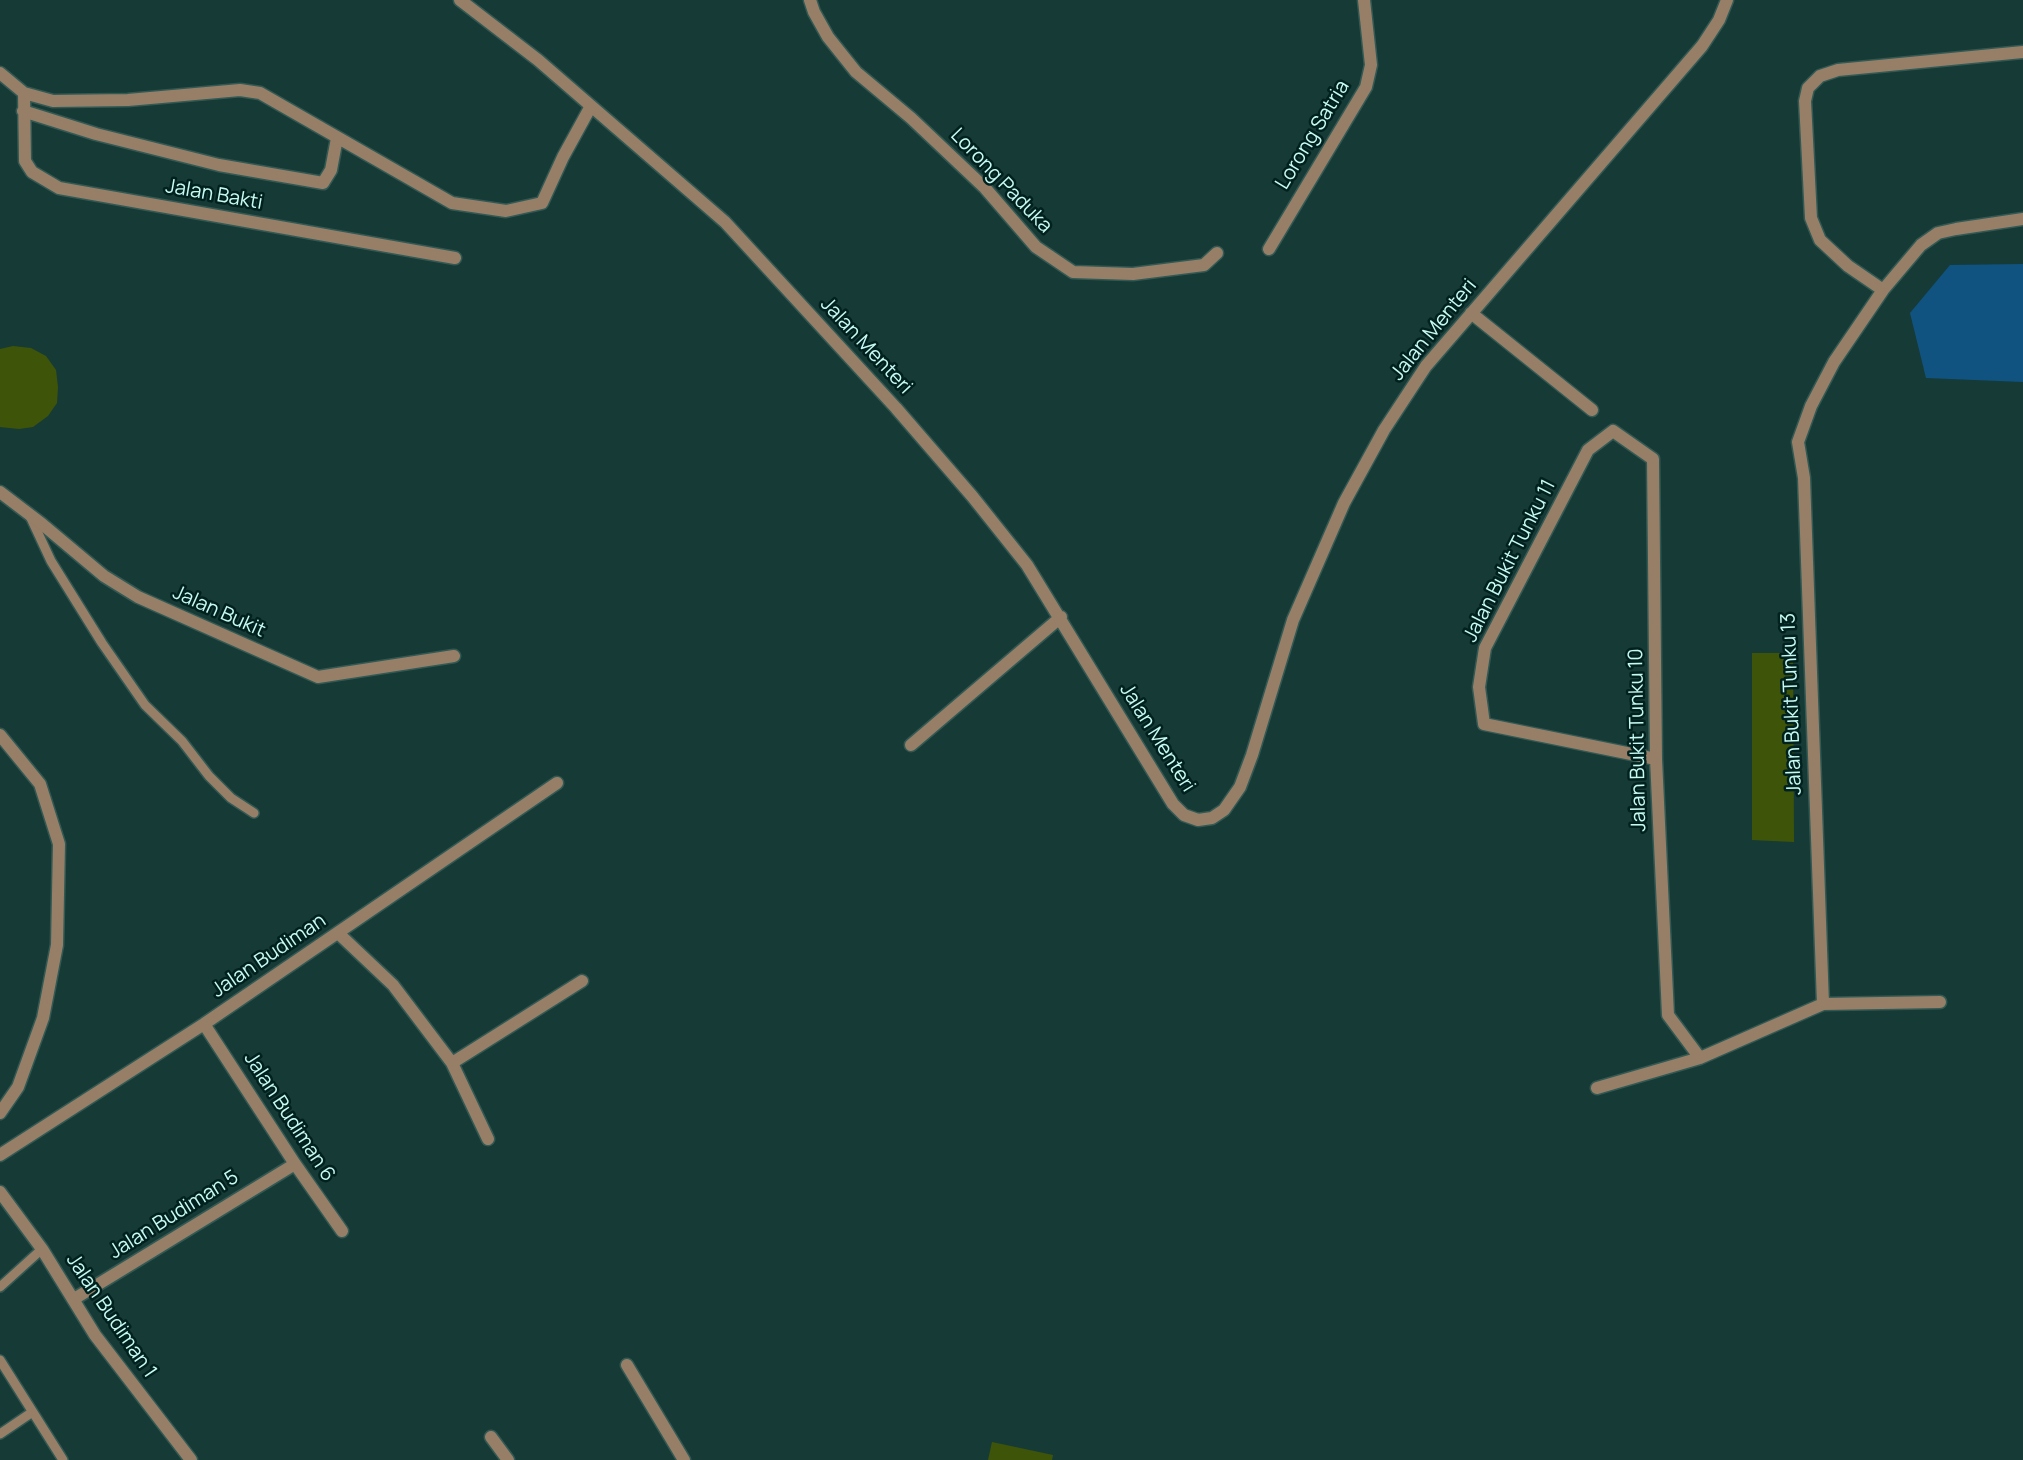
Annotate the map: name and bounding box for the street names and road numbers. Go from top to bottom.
street label: Lorong Satria [1271,76,1355,194]
street label: Lorong Paduka [945,124,1057,238]
street label: Jalan Bakti [164,175,264,215]
street label: Jalan Menteri [1386,275,1482,385]
street label: Jalan Menteri [815,293,917,399]
street label: Jalan Bukit Tunku 11 [1459,476,1561,646]
street label: Jalan Bukit [169,581,269,643]
street label: Jalan Bukit Tunku 13 [1777,613,1807,795]
street label: Jalan Bukit Tunku 10 [1624,648,1652,832]
street label: Jalan Menteri [1114,679,1200,797]
street label: Jalan Budiman [207,909,331,1003]
street label: Jalan Budiman 6 [238,1048,340,1186]
street label: Jalan Budiman 5 [105,1166,243,1264]
street label: Jalan Budiman 1 [61,1249,161,1383]

